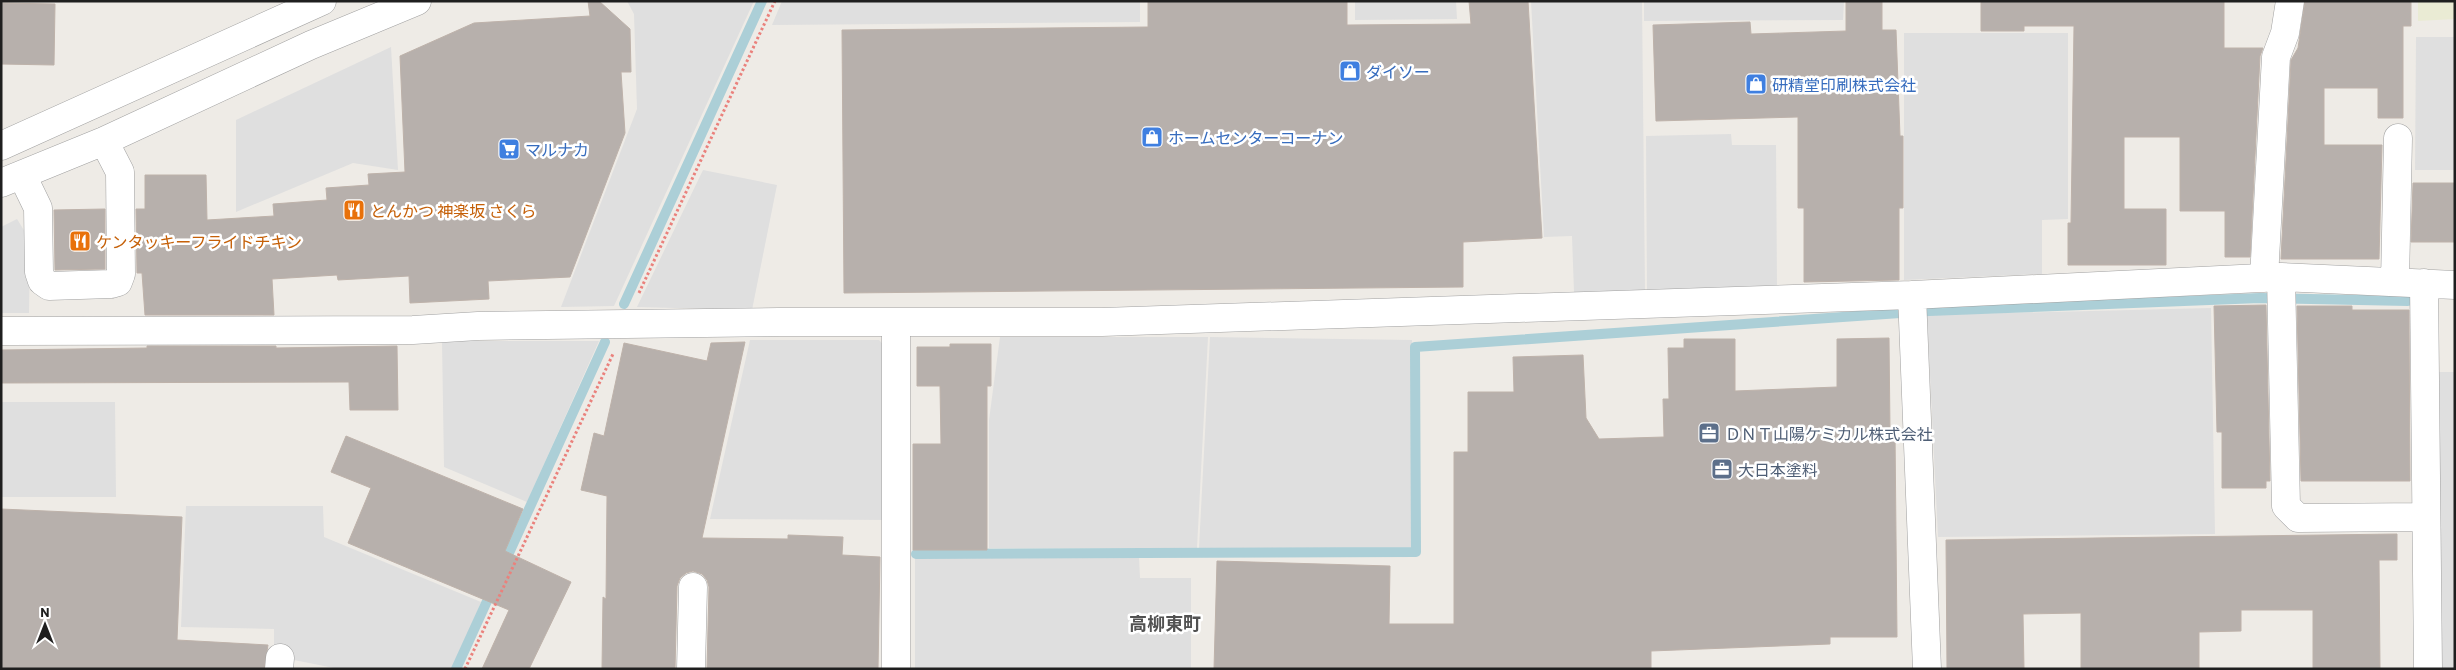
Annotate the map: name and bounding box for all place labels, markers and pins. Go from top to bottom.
shop icon: ダイソー [1338,59,1362,83]
place label: ダイソー [1366,62,1430,81]
shop icon: 研精堂印刷株式会社 [1744,72,1768,96]
place label: 研精堂印刷株式会社 [1772,75,1916,94]
shop icon: ホームセンターコーナン [1140,125,1164,149]
place label: ホームセンターコーナン [1168,128,1344,147]
supermarket icon: マルナカ [497,137,521,161]
place label: マルナカ [525,140,589,159]
restaurant icon: とんかつ 神楽坂 さくら [342,198,366,222]
place label: とんかつ 神楽坂 さくら [370,201,536,220]
restaurant icon: ケンタッキーフライドチキン [68,229,92,253]
place label: ケンタッキーフライドチキン [96,232,302,251]
office icon: ＤＮＴ山陽ケミカル株式会社 [1697,421,1721,445]
place label: ＤＮＴ山陽ケミカル株式会社 [1725,424,1933,443]
office icon: 大日本塗料 [1710,457,1734,481]
place label: 大日本塗料 [1738,460,1818,479]

